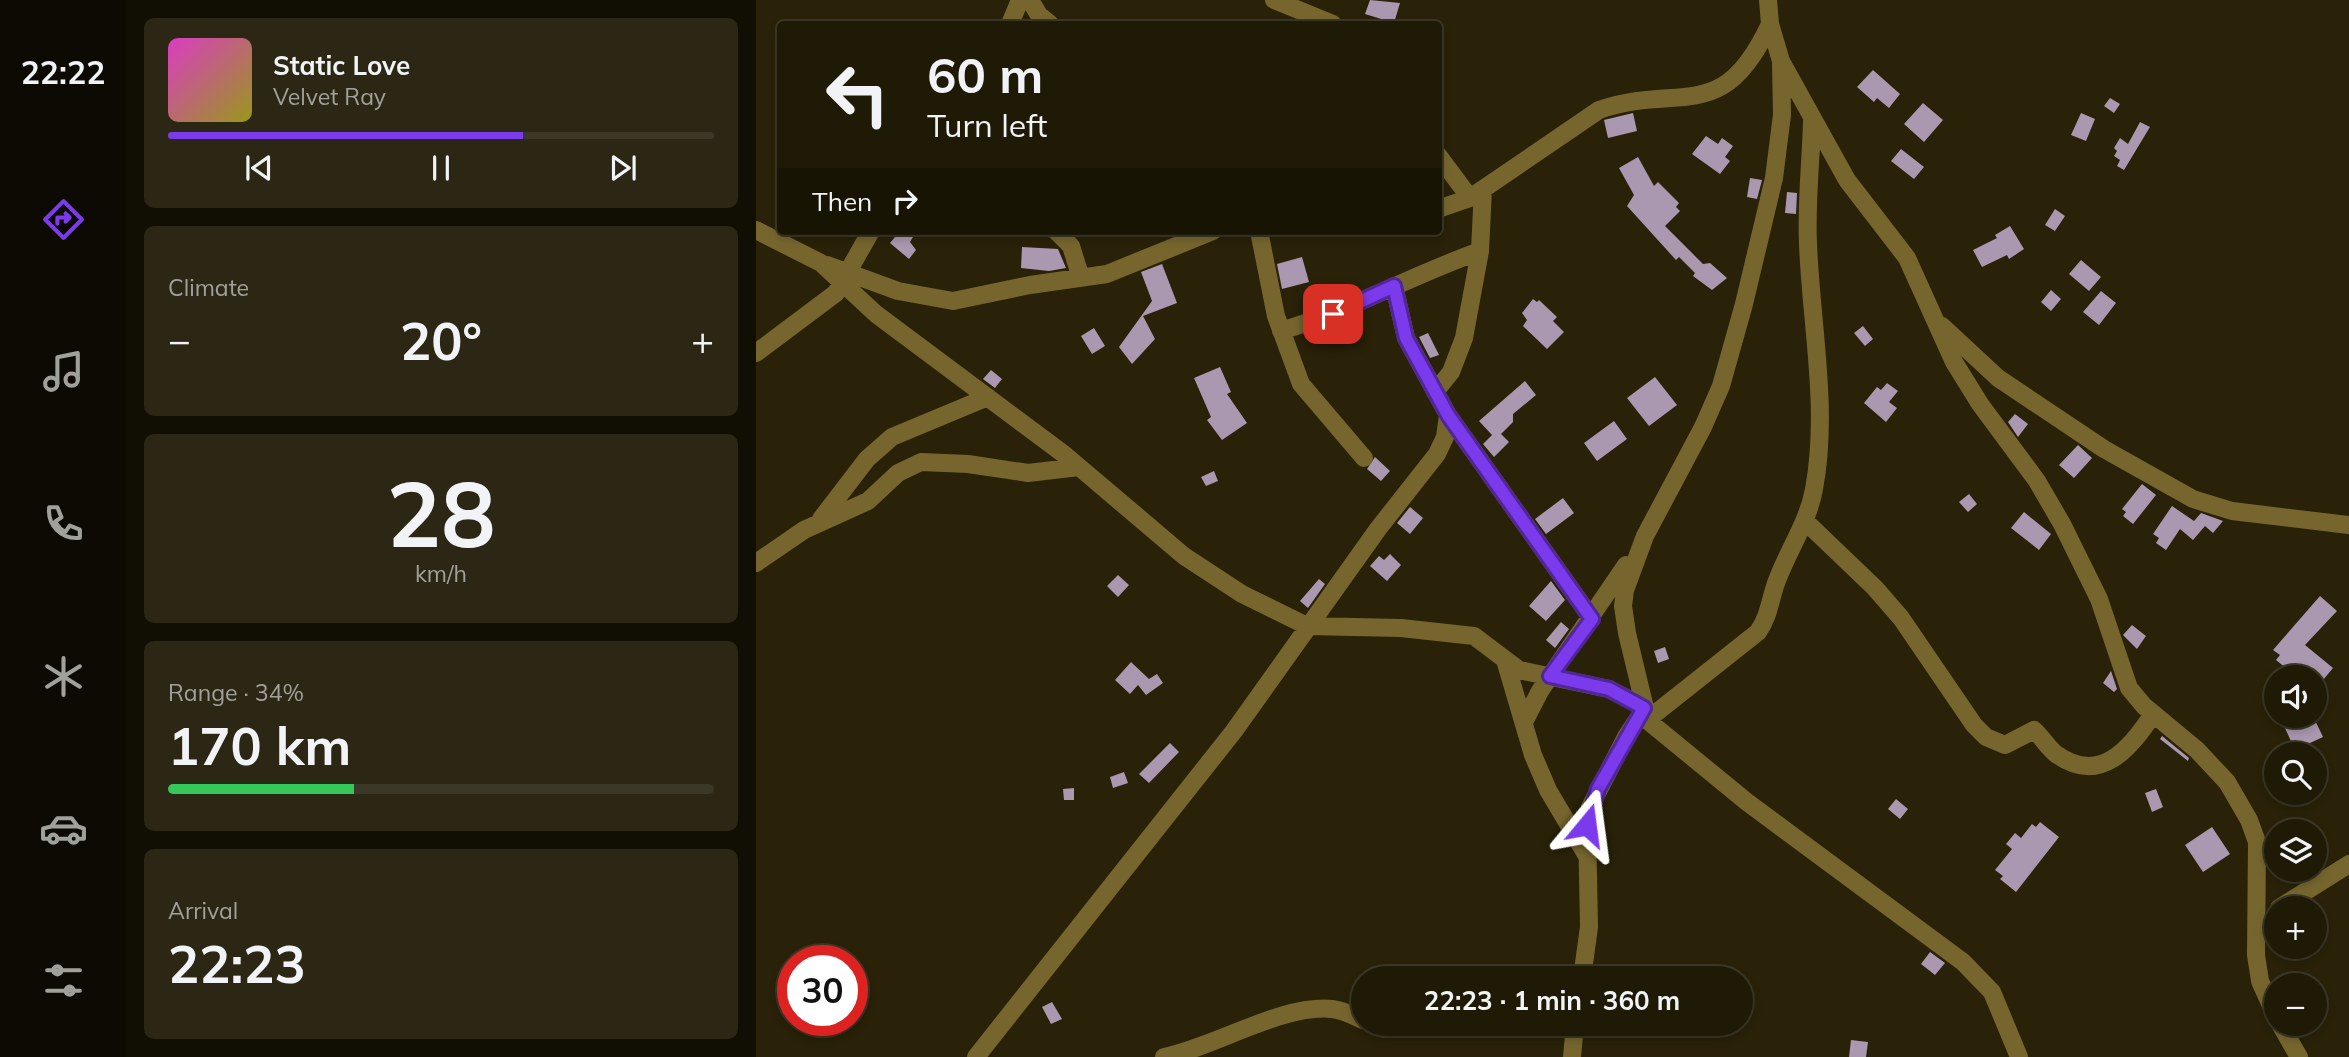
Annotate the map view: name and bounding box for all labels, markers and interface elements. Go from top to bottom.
text: 60 m [927,44,1043,105]
text: Static Love [273,49,410,82]
icon: left [812,49,903,140]
text: 22:22 [21,52,105,92]
text: Velvet Ray [273,82,386,111]
text: Turn left [927,105,1047,145]
icon: previous [240,149,278,187]
icon: pause [422,149,460,187]
icon: next [604,149,642,187]
icon: right [886,182,924,220]
text: Then [812,185,872,218]
icon: directions [39,195,88,244]
text: Climate [168,273,249,302]
pin [1303,284,1363,344]
icon: arrive [1314,295,1352,333]
text: 20° [400,308,482,373]
text: − [168,316,191,364]
text: + [691,316,714,364]
icon: music [39,347,88,396]
text: 28 [386,456,496,570]
icon: phone [39,499,88,548]
text: km/h [415,559,467,588]
icon: climate [39,652,88,701]
map controls [2264,665,2327,1036]
button: sound [2264,665,2327,728]
text: Range · 34% [168,678,304,707]
text: 170 km [168,713,351,778]
button: search [2264,742,2327,805]
position arrow [1550,788,1624,862]
icon: car [39,804,88,853]
button: layers [2264,819,2327,882]
text: Arrival [168,896,238,925]
button: + [2264,896,2327,959]
text: 22:23 [168,931,306,996]
speed limit sign: 30 [777,945,868,1036]
icon: filters [39,956,88,1005]
button: − [2264,973,2327,1036]
text: 22:23 · 1 min · 360 m [1424,984,1680,1017]

